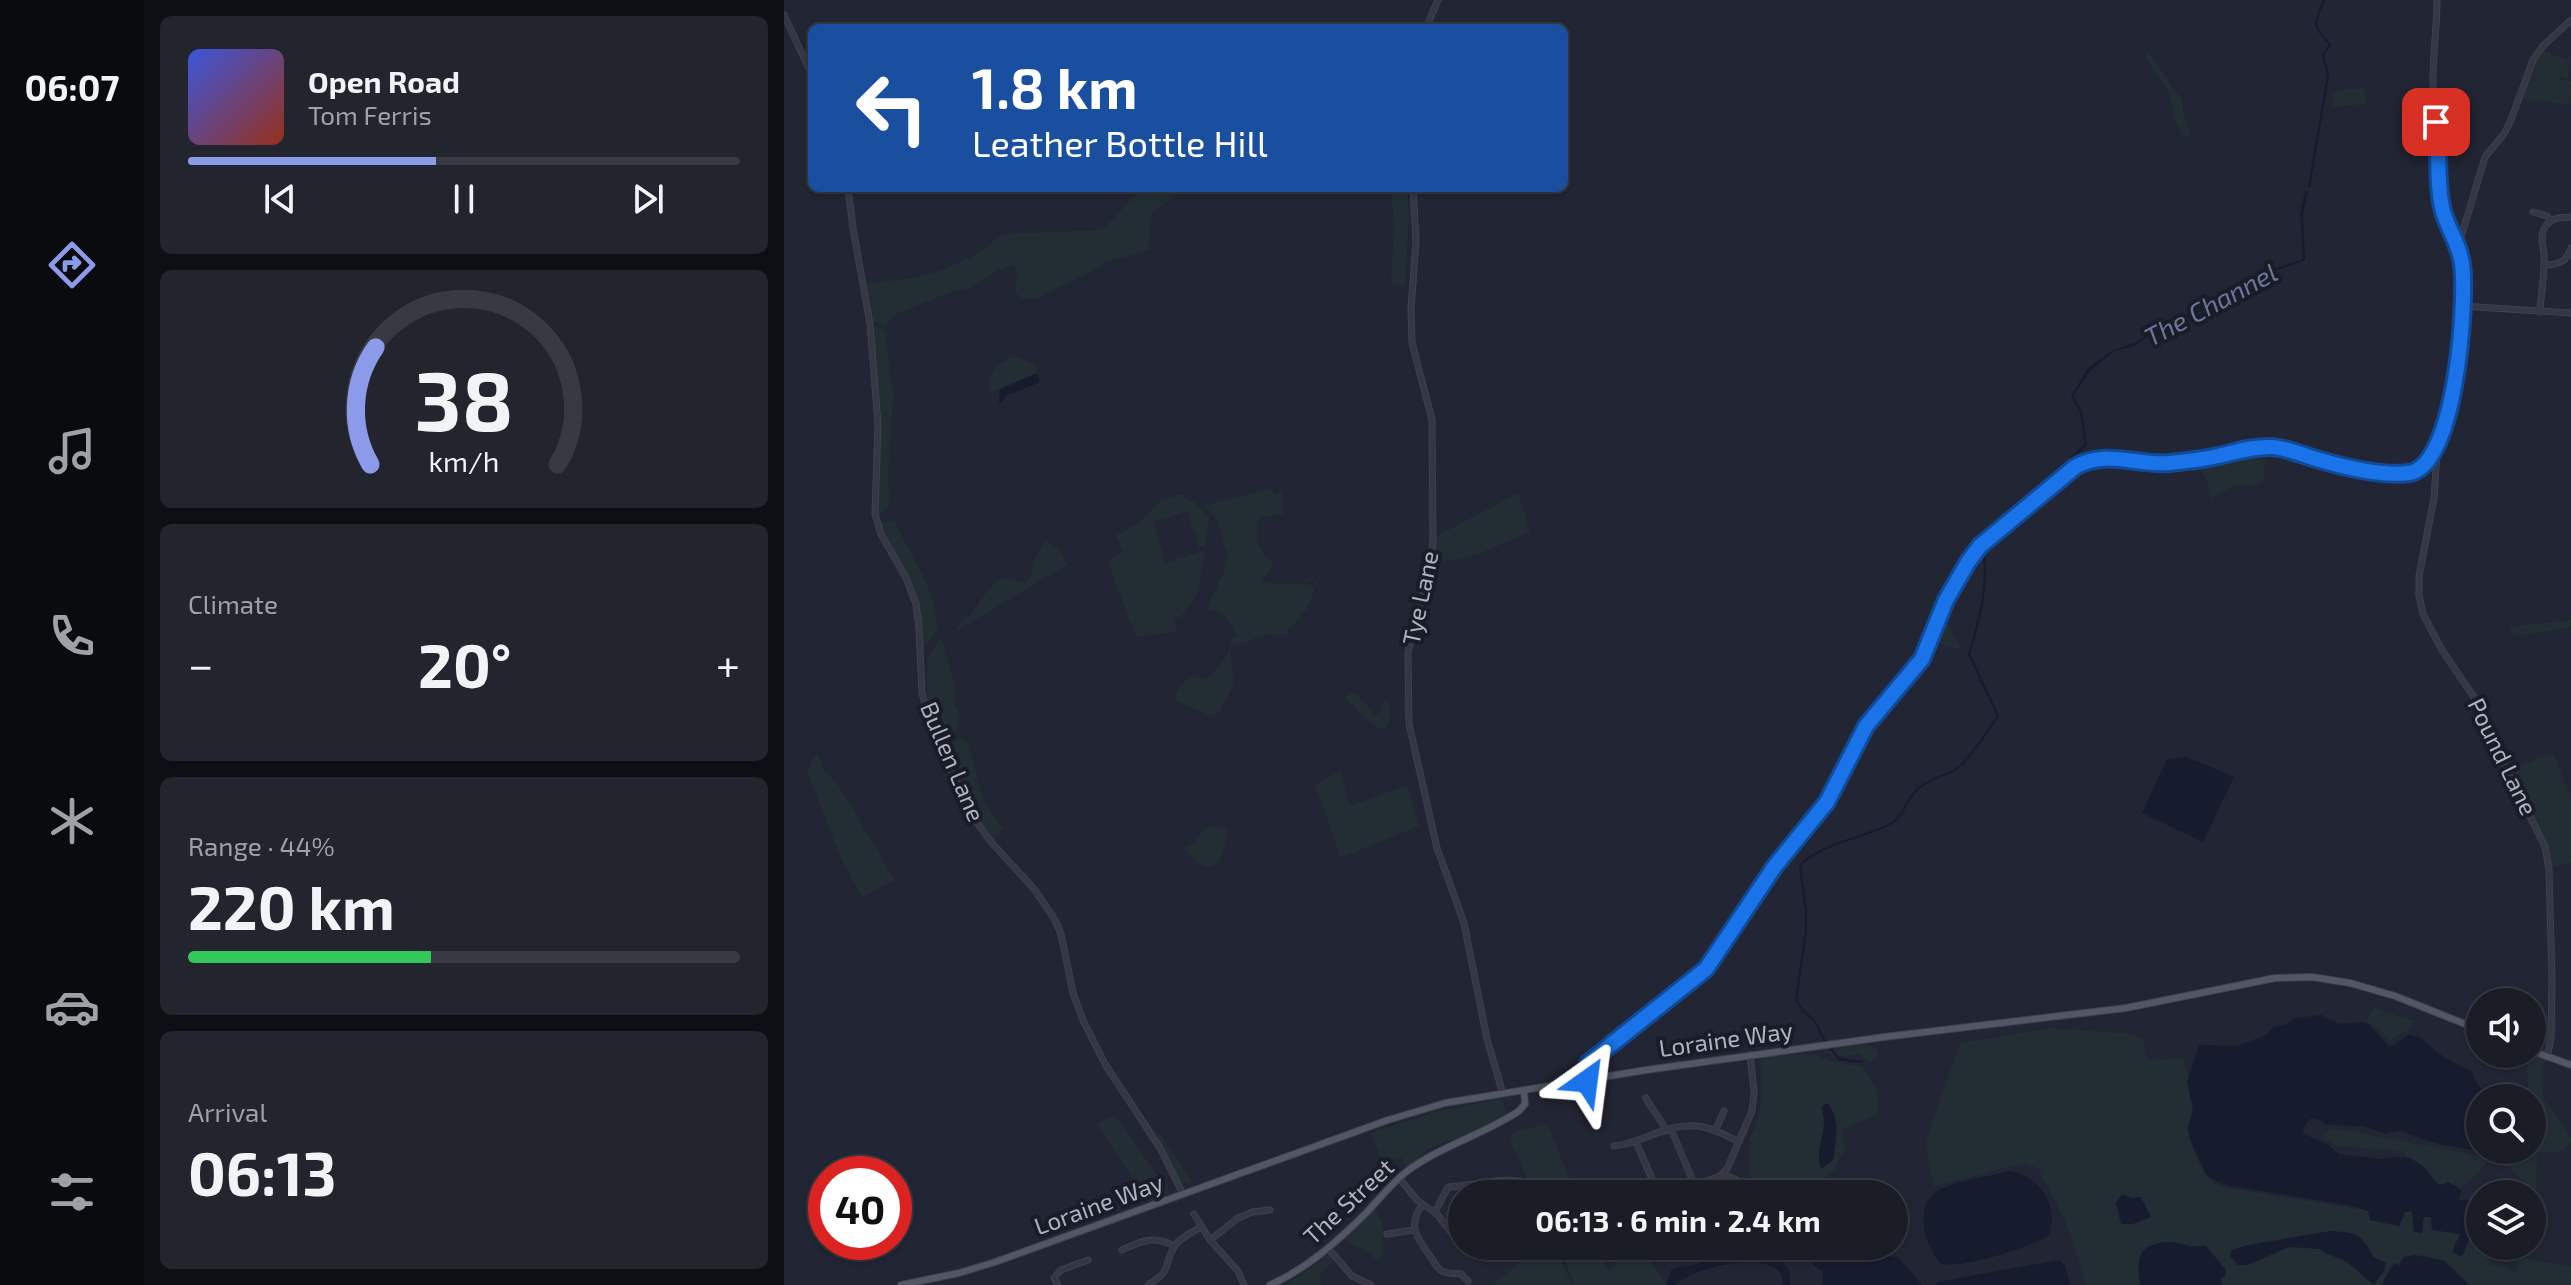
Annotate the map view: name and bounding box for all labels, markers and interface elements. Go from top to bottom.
text: 1.8 km [972,53,1137,120]
icon: left [840,56,944,160]
text: Open Road [308,63,460,99]
text: 06:07 [25,65,119,108]
pin [2402,88,2470,156]
text: Tom Ferris [308,99,432,130]
icon: arrive [2414,100,2458,144]
text: Leather Bottle Hill [972,121,1268,164]
icon: previous [258,177,302,221]
icon: pause [442,177,486,221]
icon: next [626,177,670,221]
icon: directions [44,237,100,293]
water label: The Channel [2139,256,2282,352]
text: 38 [414,347,514,447]
icon: music [44,423,100,479]
text: km/h [429,443,499,478]
street label: Tye Lane [1395,548,1444,647]
text: Climate [188,588,278,619]
icon: phone [44,608,100,664]
text: 20° [418,628,511,700]
text: − [188,637,214,690]
text: + [716,637,740,690]
street label: Pound Lane [2463,693,2544,820]
street label: Bullen Lane [915,697,992,826]
icon: climate [44,793,100,849]
text: Range · 44% [188,830,335,861]
text: 220 km [188,870,395,942]
icon: car [44,979,100,1035]
map controls [2466,988,2546,1260]
button: sound [2466,988,2546,1068]
street label: Loraine Way [1657,1015,1795,1062]
position arrow [1545,1039,1629,1123]
button: search [2466,1084,2546,1164]
text: Arrival [188,1096,267,1127]
text: 06:13 [188,1136,337,1208]
street label: The Street [1297,1152,1399,1250]
speed limit sign: 40 [808,1156,912,1260]
icon: filters [44,1164,100,1220]
street label: Loraine Way [1030,1167,1167,1240]
button: layers [2466,1180,2546,1260]
text: 06:13 · 6 min · 2.4 km [1535,1202,1821,1238]

